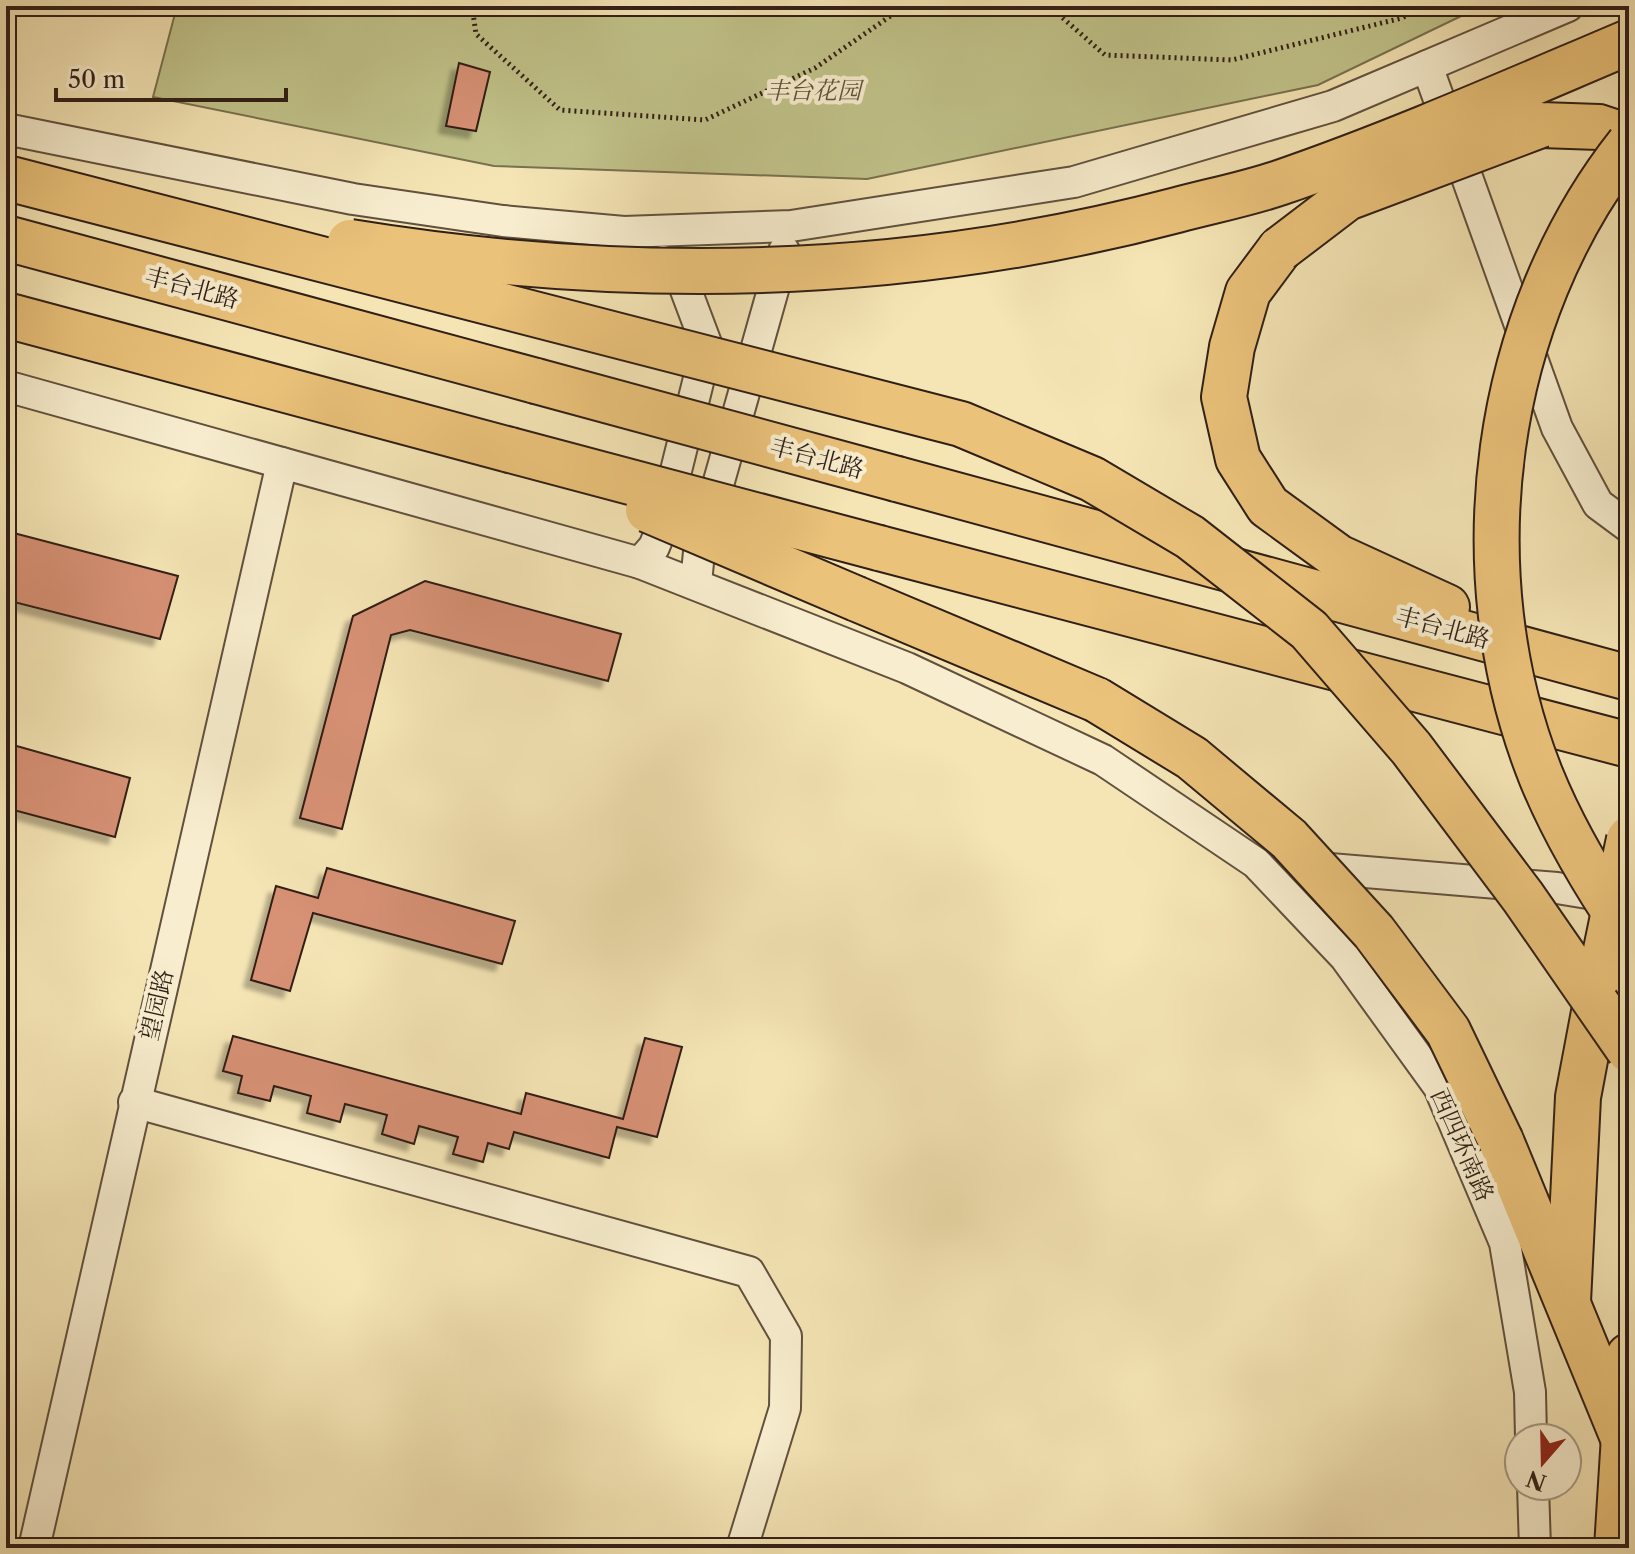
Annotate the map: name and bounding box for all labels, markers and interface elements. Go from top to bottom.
scale bar [56,52,286,102]
text: 50 m [68,65,125,94]
park label: 丰台花园 [765,76,865,105]
street label: 丰台北路 [142,261,242,314]
street label: 丰台北路 [767,431,867,484]
street label: 丰台北路 [1393,601,1493,654]
street label: 望园路 [134,967,179,1043]
street label: 西四环南路 [1425,1084,1500,1206]
north arrow [1503,1422,1583,1502]
text: N [1523,1464,1550,1496]

